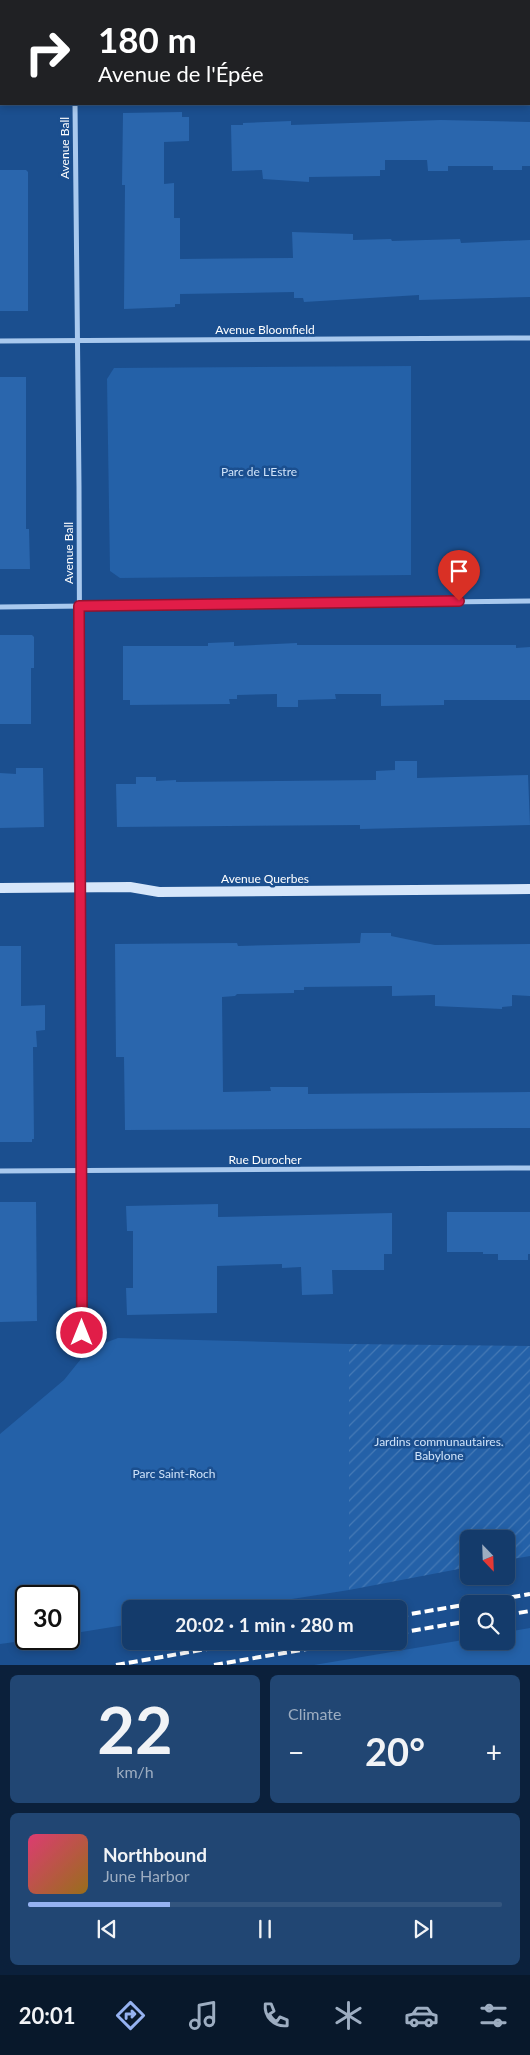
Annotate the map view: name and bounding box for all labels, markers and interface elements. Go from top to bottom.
text: 180 m [98,18,197,60]
icon: right [15,20,80,85]
text: Avenue de l'Épée [98,60,264,87]
street label: Avenue Ball [57,117,72,179]
street label: Avenue Bloomfield [215,322,315,337]
park label: Parc de L'Estre [221,464,297,479]
street label: Avenue Ball [61,522,76,584]
pin [438,550,480,601]
icon: arrive [445,557,473,585]
street label: Avenue Querbes [221,871,309,886]
street label: Rue Durocher [228,1152,302,1167]
position arrow [55,1306,107,1358]
park label: Jardins communautaires. Babylone [374,1434,504,1463]
park label: Parc Saint-Roch [133,1466,215,1481]
north arrow [460,1530,515,1585]
map controls [460,1530,515,1650]
speed limit sign: 30 [15,1585,80,1650]
button: search [460,1595,515,1650]
text: 20:02 · 1 min · 280 m [175,1613,354,1636]
text: 22 [97,1690,173,1768]
text: Climate [288,1704,341,1723]
text: 20° [365,1728,425,1774]
text: − [288,1735,304,1769]
text: + [486,1735,502,1769]
text: km/h [116,1762,154,1781]
text: Northbound [103,1843,207,1866]
text: June Harbor [103,1866,190,1885]
icon: previous [93,1915,121,1943]
icon: pause [251,1915,279,1943]
icon: next [409,1915,437,1943]
icon: directions [113,1998,148,2033]
icon: music [186,1998,221,2033]
icon: phone [258,1998,293,2033]
icon: climate [331,1998,366,2033]
icon: car [404,1998,439,2033]
icon: filters [476,1998,511,2033]
text: 20:01 [19,2002,76,2029]

